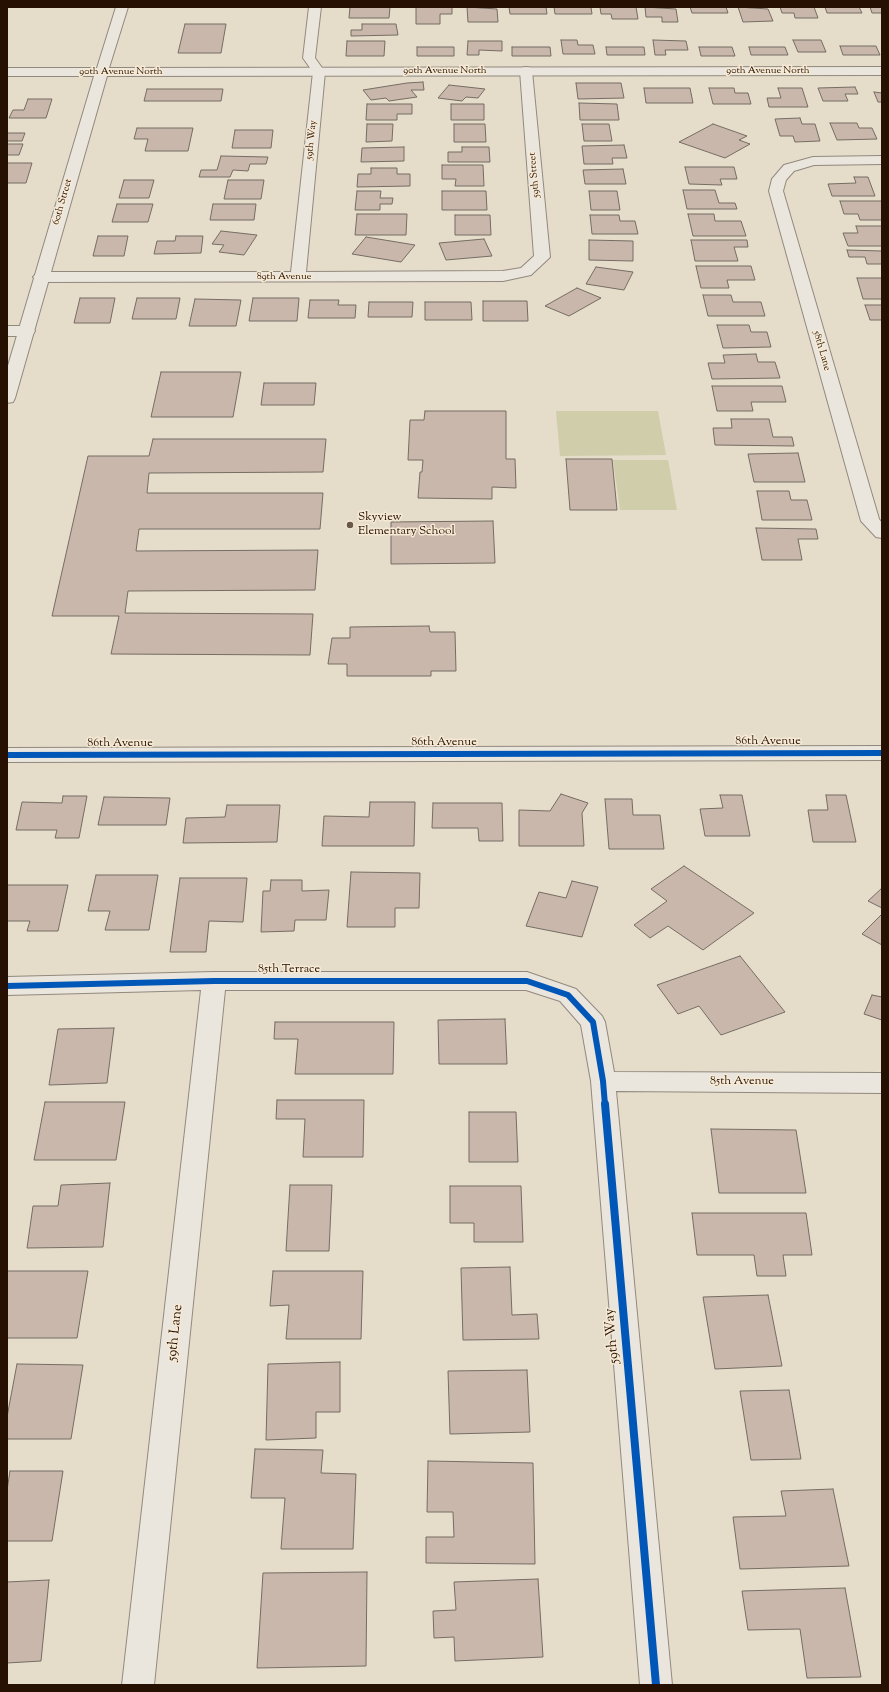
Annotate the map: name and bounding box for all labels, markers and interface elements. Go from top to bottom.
street label: 90th Avenue North [403,65,487,77]
street label: 90th Avenue North [726,65,810,77]
street label: 90th Avenue North [79,66,163,78]
street label: 59th Way [304,120,320,160]
street label: 59th Street [527,152,543,198]
street label: 60th Street [51,178,75,226]
street label: 89th Avenue [257,271,311,283]
street label: 58th Lane [810,330,832,372]
place label: Skyview Elementary School [358,511,455,539]
marker: Skyview Elementary School [345,520,355,530]
street label: 86th Avenue [735,735,801,749]
street label: 86th Avenue [411,736,477,750]
street label: 86th Avenue [87,737,153,751]
street label: 85th Terrace [258,963,320,977]
street label: 85th Avenue [710,1075,774,1089]
street label: 59th Lane [165,1304,187,1362]
street label: 59th Way [602,1308,624,1364]

